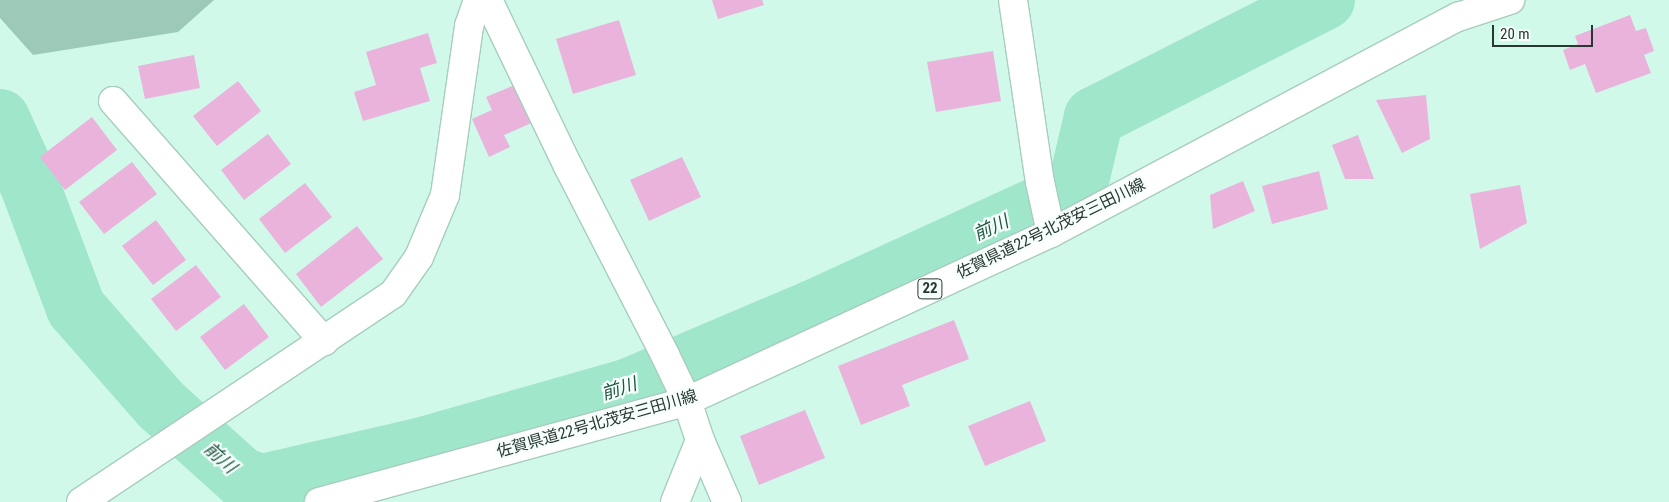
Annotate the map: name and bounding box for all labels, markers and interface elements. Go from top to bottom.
scale bar [1494,15,1595,47]
text: 20 m [1500,25,1530,43]
street label: 佐賀県道22号北茂安三田川線 [953,175,1149,283]
water label: 前川 [970,211,1012,245]
road number: 22 [916,276,944,302]
water label: 前川 [599,373,639,405]
street label: 佐賀県道22号北茂安三田川線 [494,386,700,462]
water label: 前川 [199,438,241,478]

